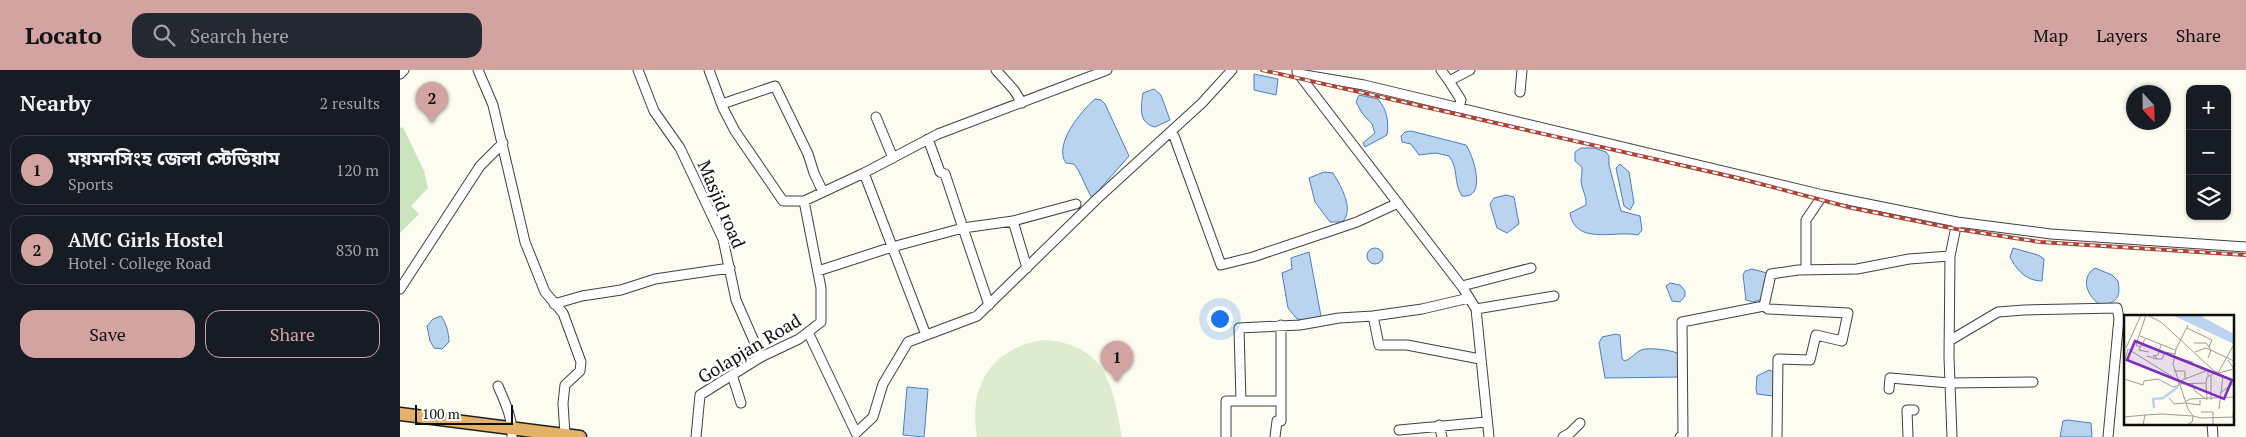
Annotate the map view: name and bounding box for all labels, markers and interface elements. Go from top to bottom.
search box [132,13,482,58]
text: Locato [25,19,102,51]
icon: search [150,21,178,49]
text: Search here [190,23,289,48]
text: Map [2033,23,2068,47]
text: Layers [2096,23,2148,47]
text: Share [2176,23,2221,47]
pin: 2 [416,82,448,123]
north arrow [2126,85,2171,130]
map controls [2186,85,2231,220]
button: + [2186,85,2231,130]
text: Nearby [20,89,91,117]
text: 2 results [320,92,380,114]
button: − [2186,130,2231,175]
text: ময়মনসিংহ জেলা স্টেডিয়াম [68,145,280,170]
street label: Masjid road [693,156,751,252]
text: 1 [32,159,42,181]
text: 120 m [336,159,379,181]
text: Sports [68,173,114,195]
button: layers [2186,175,2231,220]
text: AMC Girls Hostel [68,227,224,252]
text: 2 [32,239,42,261]
text: 830 m [336,239,379,261]
text: Hotel · College Road [68,252,211,274]
your location [1207,306,1233,332]
street label: Golapjan Road [693,308,805,388]
button: Save [20,310,195,358]
button: Share [205,310,380,358]
inset map [2124,315,2234,424]
pin: 1 [1101,341,1133,382]
scale bar [415,402,512,425]
text: 100 m [422,404,460,423]

